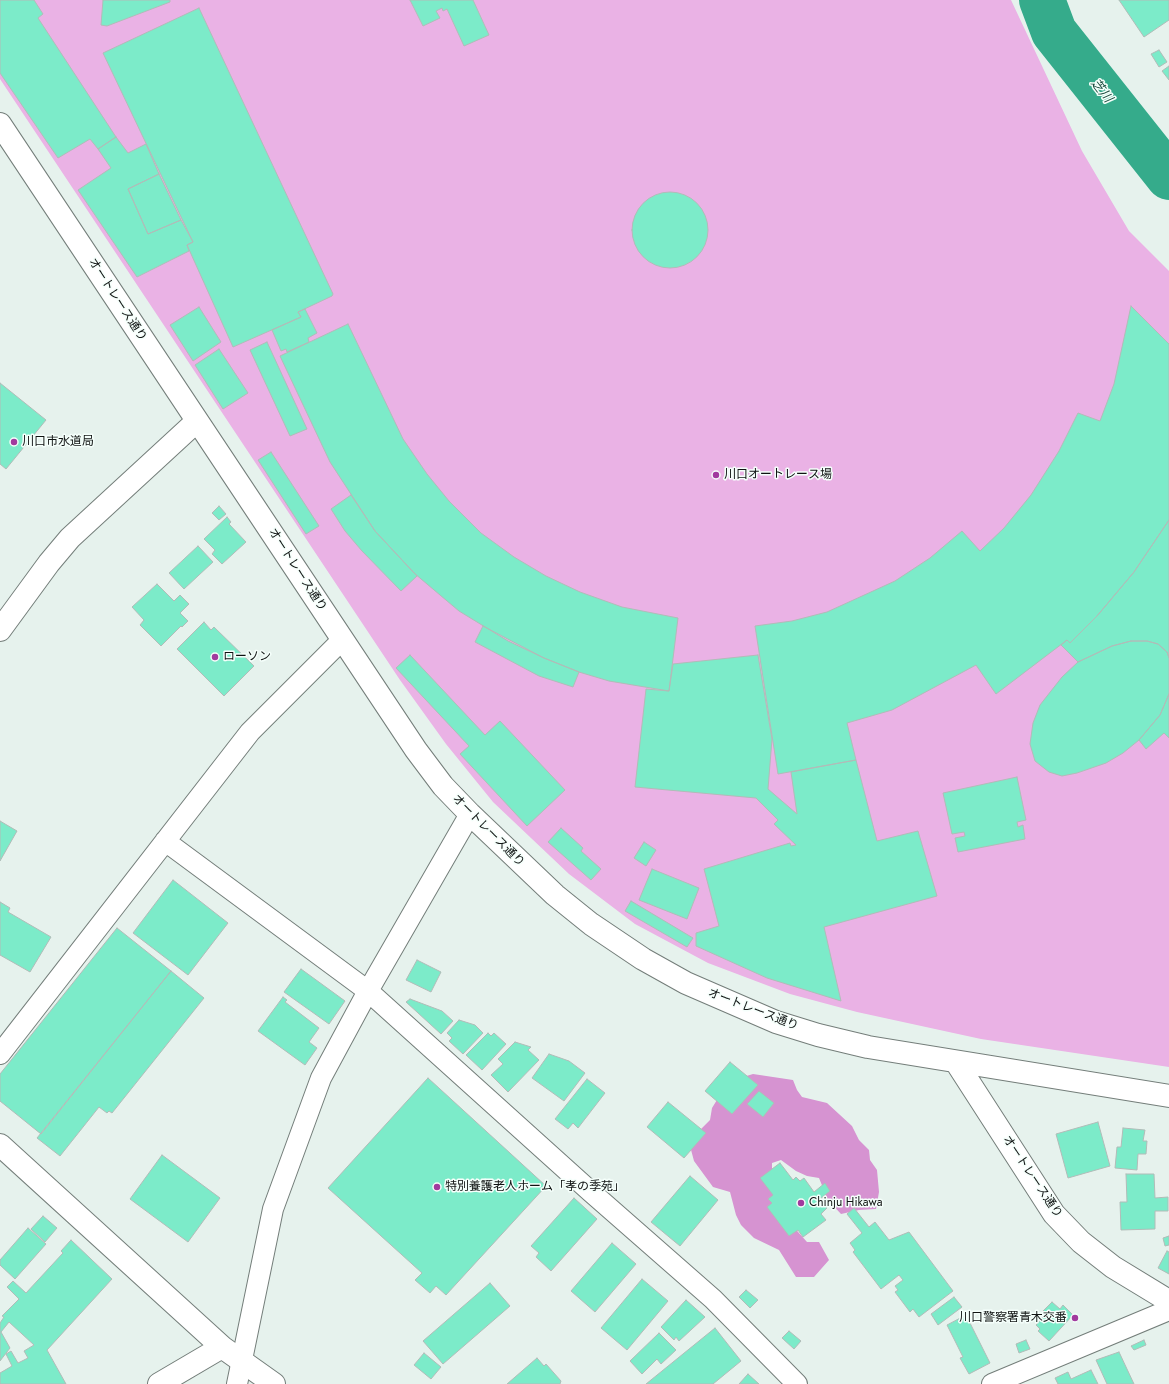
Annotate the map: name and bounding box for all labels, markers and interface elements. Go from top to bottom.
water label: 芝川 [1087,76,1115,106]
street label: オートレース通り [85,256,149,344]
place label: 川口市水道局 [22,435,94,449]
marker: 川口市水道局 [9,437,19,447]
place label: 川口オートレース場 [724,468,832,482]
marker: 川口オートレース場 [711,470,721,480]
street label: オートレース通り [265,526,329,614]
place label: ローソン [223,650,271,664]
marker: ローソン [210,652,220,662]
street label: オートレース通り [449,792,527,870]
street label: オートレース通り [706,986,800,1034]
street label: オートレース通り [999,1133,1065,1221]
place label: 特別養護老人ホーム「孝の季苑」 [445,1180,625,1194]
marker: 特別養護老人ホーム「孝の季苑」 [432,1182,442,1192]
place label: Chinju Hikawa [809,1196,882,1210]
marker: Chinju Hikawa [796,1198,806,1208]
place label: 川口警察署青木交番 [959,1311,1067,1325]
marker: 川口警察署青木交番 [1070,1313,1080,1323]

